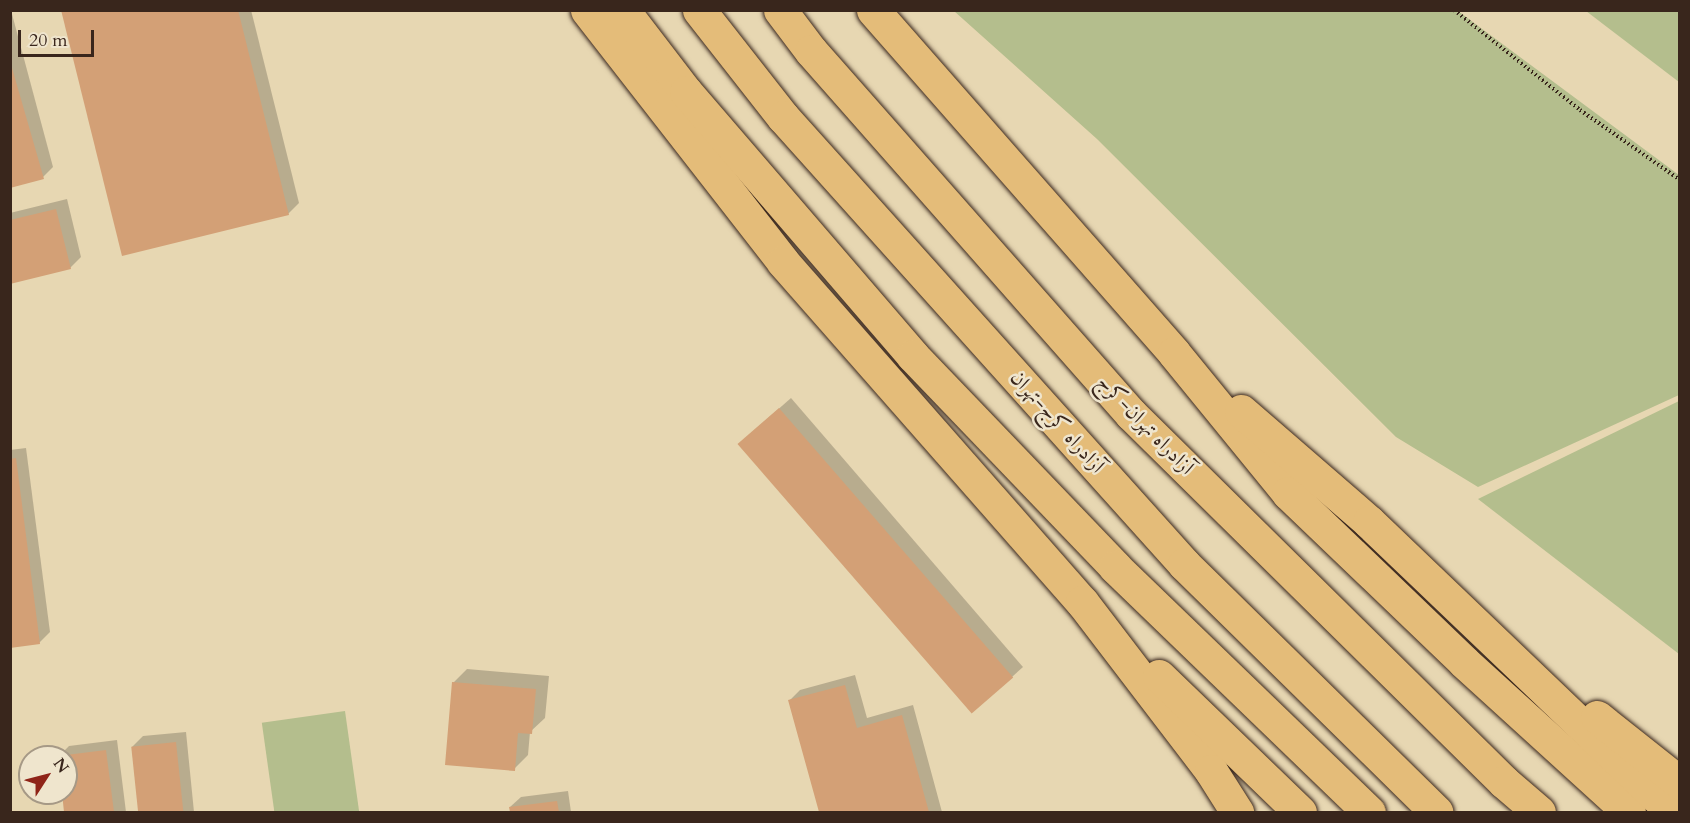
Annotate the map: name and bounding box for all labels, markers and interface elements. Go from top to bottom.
scale bar [21,18,98,56]
text: 20 m [29,28,68,53]
street label: آزادراه کرج-تهران [1004,366,1110,478]
street label: آزادراه تهران-کرج [1091,370,1199,480]
north arrow [18,745,78,805]
text: N [48,754,74,778]

